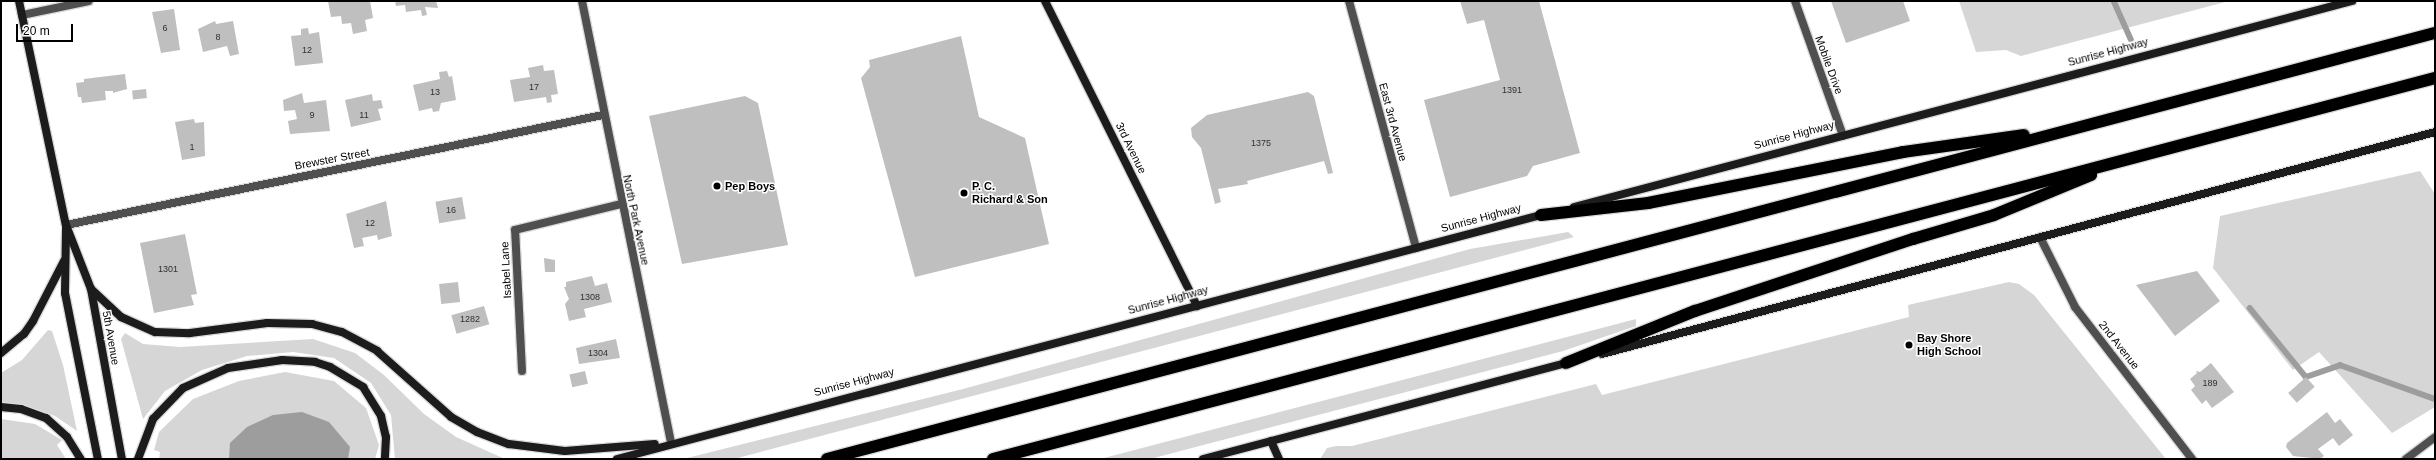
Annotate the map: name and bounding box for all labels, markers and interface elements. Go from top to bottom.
scale bar [18,16,75,42]
house number: 6 [162,23,168,33]
text: 20 m [23,24,50,38]
house number: 8 [215,32,221,42]
street label: Mobile Drive [1812,34,1846,96]
street label: Sunrise Highway [2066,35,2150,69]
house number: 12 [302,45,312,55]
street label: East 3rd Avenue [1376,81,1410,163]
house number: 17 [529,82,539,92]
house number: 1391 [1502,85,1522,95]
house number: 13 [430,87,440,97]
house number: 9 [309,110,315,120]
house number: 11 [359,110,369,120]
street label: Sunrise Highway [1752,118,1836,152]
street label: 3rd Avenue [1113,120,1149,176]
house number: 1375 [1251,138,1271,148]
house number: 1 [189,142,195,152]
street label: Brewster Street [294,145,370,173]
street label: North Park Avenue [620,173,652,267]
place label: Pep Boys [725,179,775,193]
place label: P. C. Richard & Son [972,180,1048,206]
marker: Pep Boys [712,181,722,191]
marker: P. C. Richard & Son [959,188,969,198]
street label: Sunrise Highway [1439,201,1523,235]
house number: 16 [446,205,456,215]
house number: 12 [365,218,375,228]
street label: Isabel Lane [498,241,514,299]
house number: 1301 [158,264,178,274]
street label: Sunrise Highway [1126,283,1210,317]
house number: 1308 [580,292,600,302]
street label: 5th Avenue [100,310,122,366]
house number: 1282 [460,314,480,324]
street label: 2nd Avenue [2096,318,2142,372]
place label: Bay Shore High School [1917,332,1981,358]
marker: Bay Shore High School [1904,340,1914,350]
house number: 1304 [588,348,608,358]
street label: Sunrise Highway [812,365,896,399]
house number: 189 [2202,378,2218,388]

